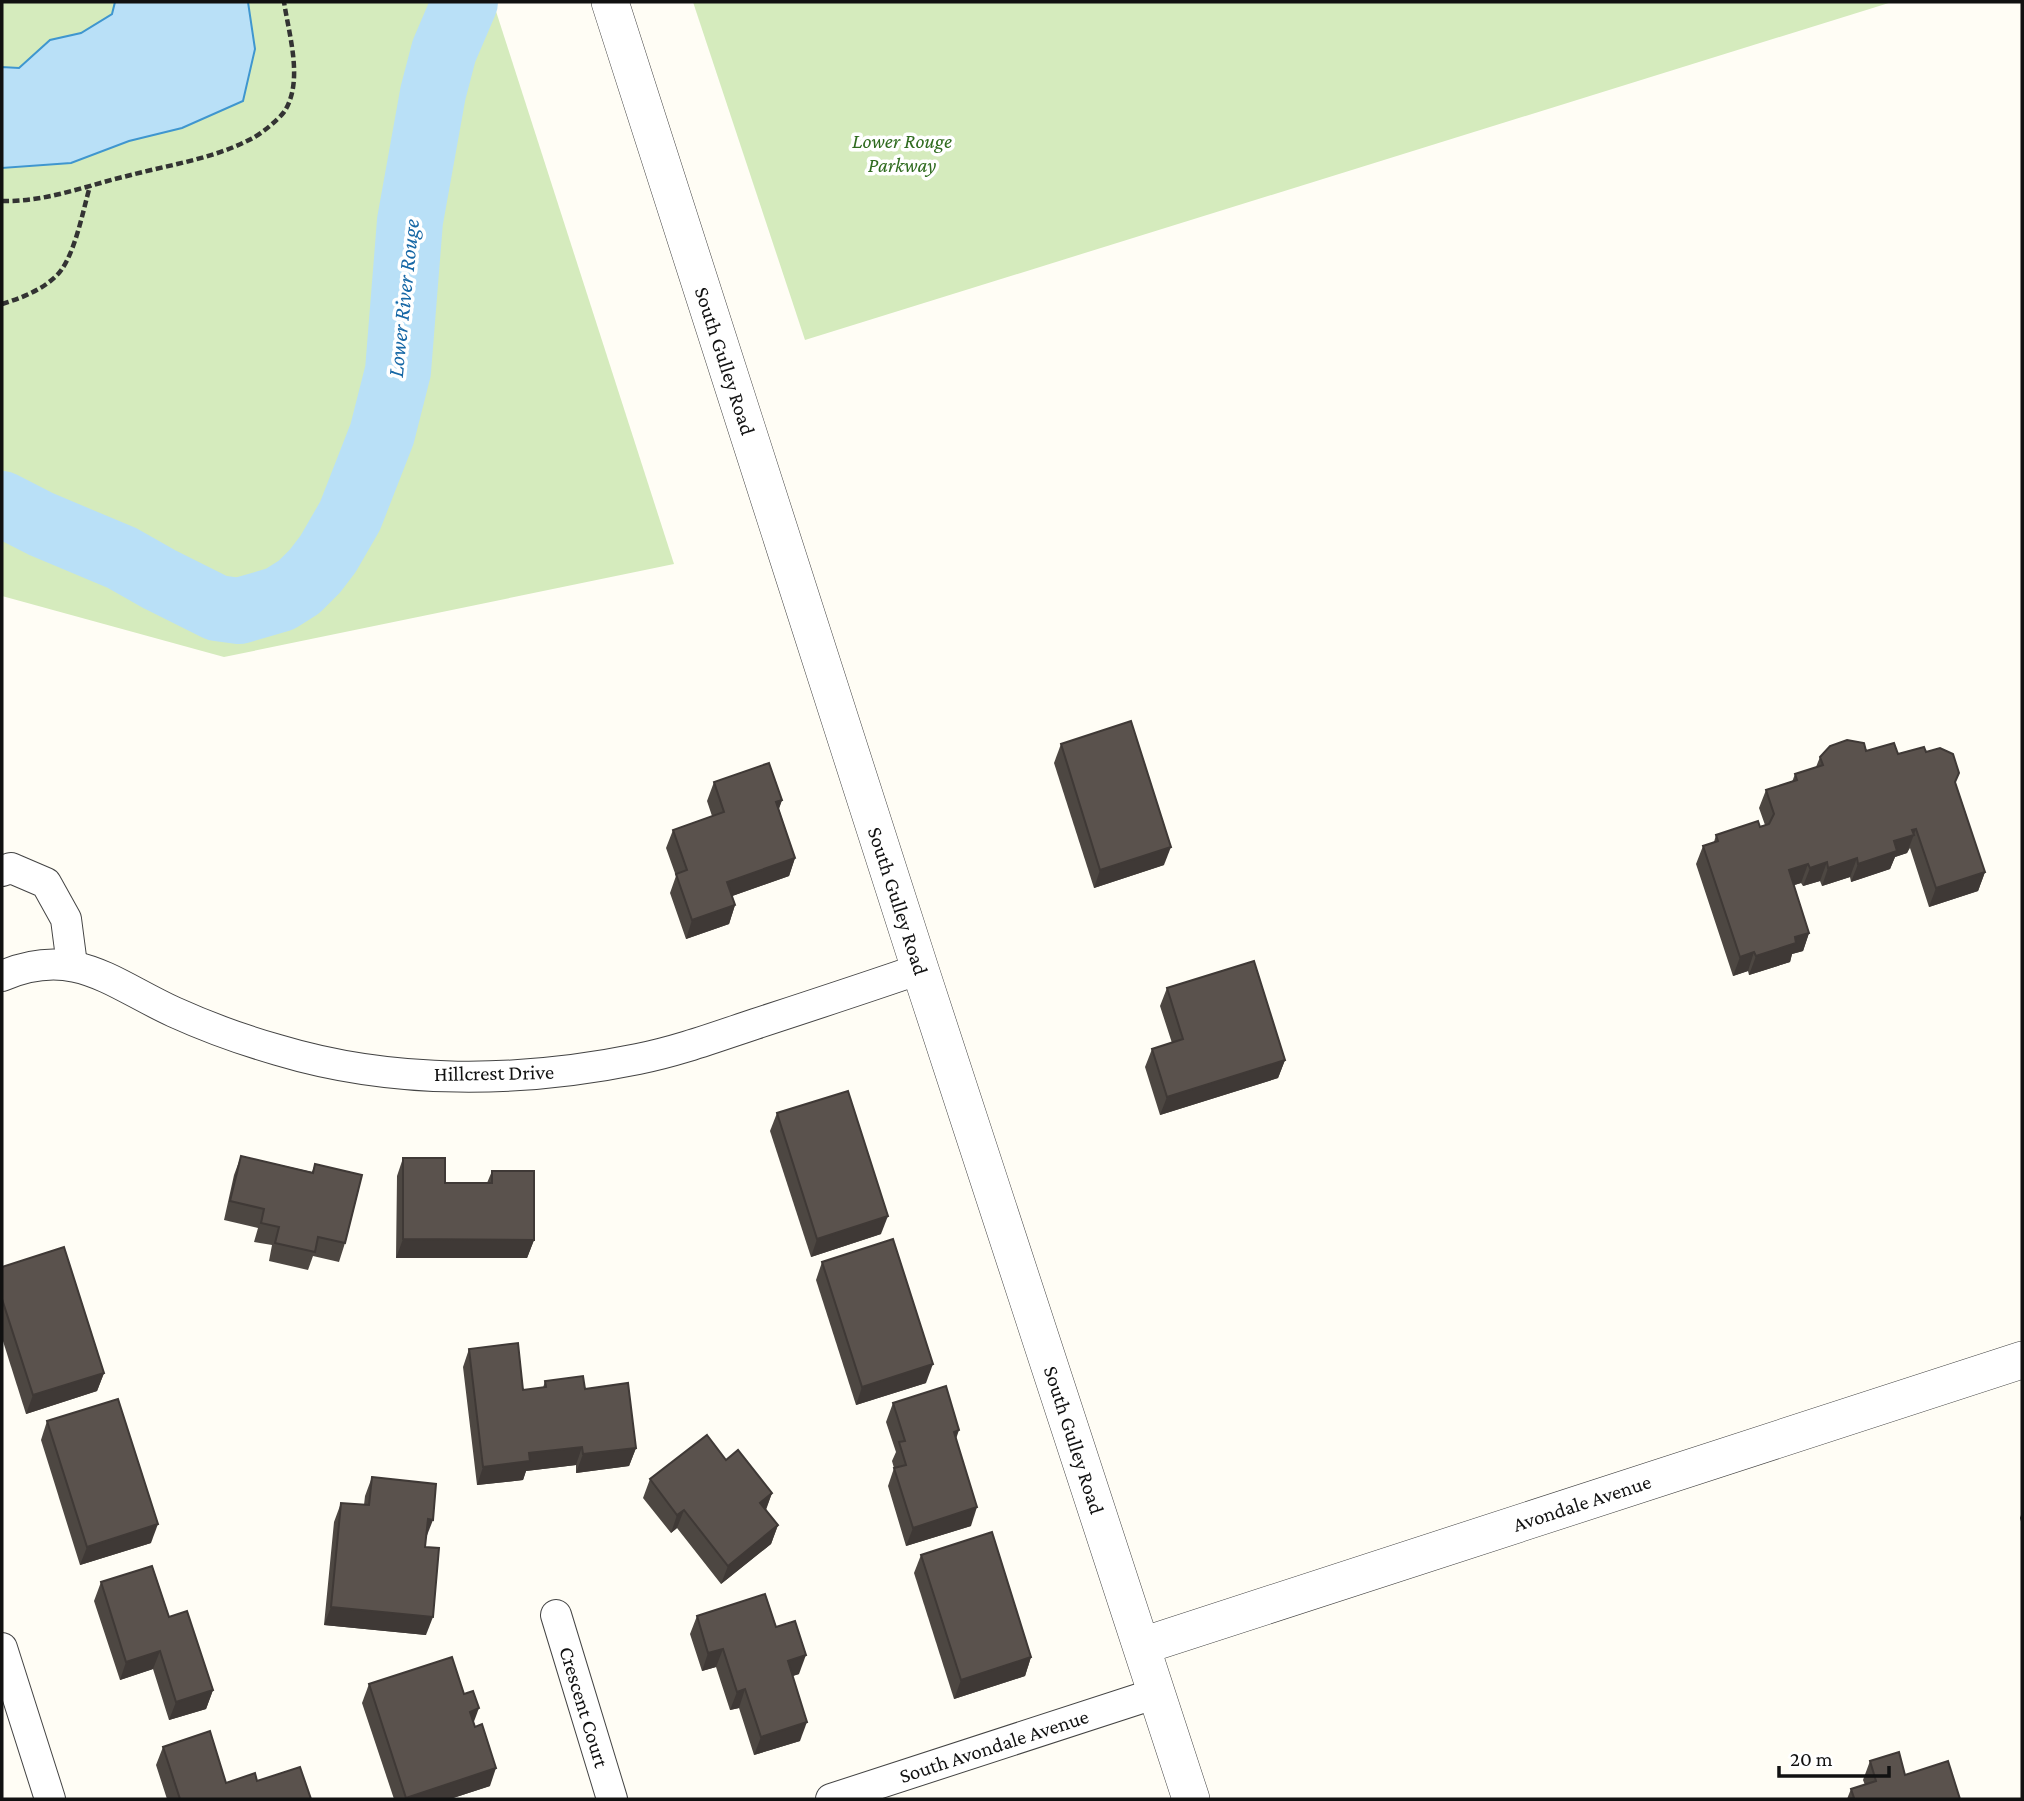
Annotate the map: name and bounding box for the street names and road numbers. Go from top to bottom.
street label: South Gulley Road [690,284,760,438]
street label: South Gulley Road [863,824,933,978]
street label: Hillcrest Drive [434,1060,554,1086]
street label: South Gulley Road [1039,1363,1109,1517]
street label: Avondale Avenue [1510,1469,1654,1537]
street label: Crescent Court [554,1644,614,1771]
street label: South Avondale Avenue [896,1704,1092,1788]

